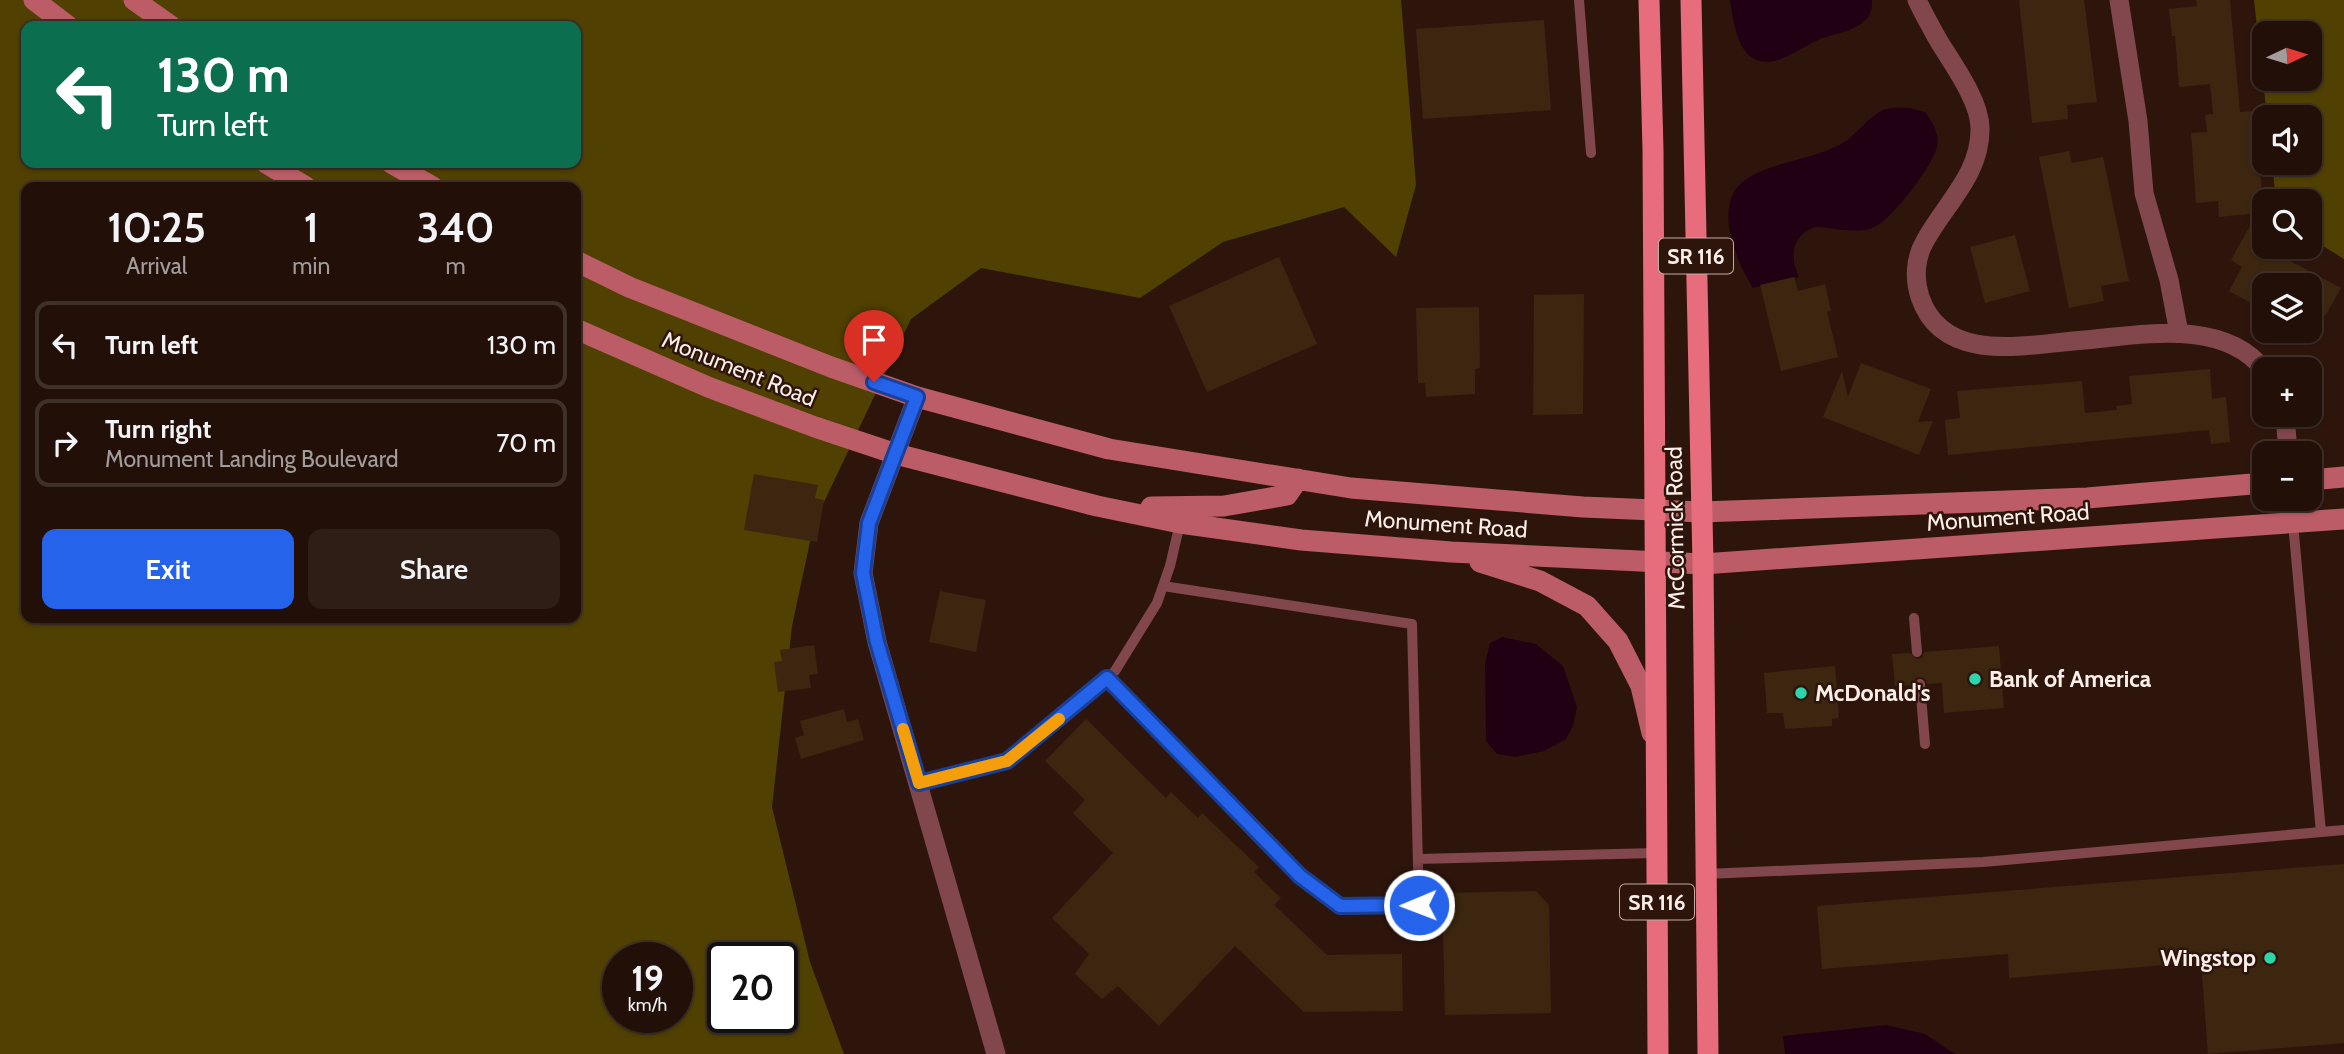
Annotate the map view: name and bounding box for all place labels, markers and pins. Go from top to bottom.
pin [844,310,904,382]
place label: Bank of America [1989,665,2152,693]
marker: Bank of America [1967,671,1983,687]
place label: McDonald's [1815,679,1931,707]
marker: McDonald's [1793,685,1809,701]
place label: Wingstop [2160,944,2256,972]
marker: Wingstop [2262,950,2278,966]

